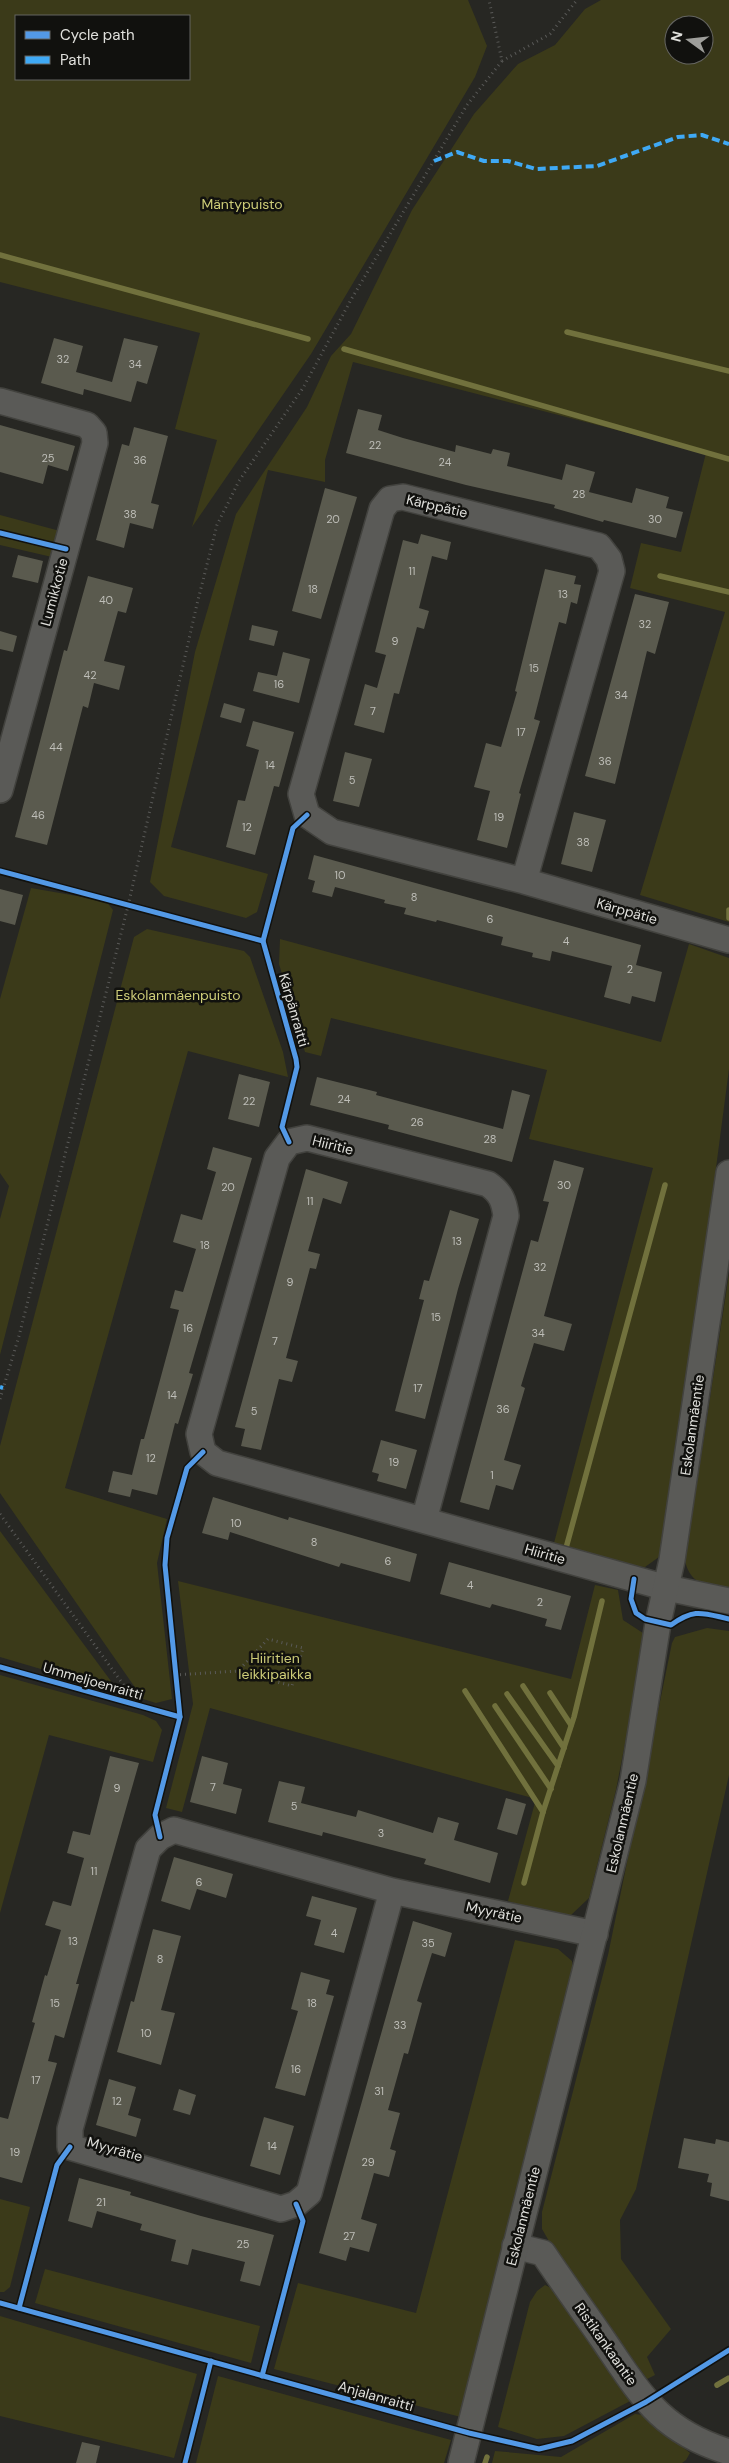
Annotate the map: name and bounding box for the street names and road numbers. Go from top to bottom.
street label: Kärppätie [405,490,469,522]
street label: Lumikkotie [36,556,72,628]
street label: Kärppätie [595,894,660,928]
street label: Kärpänraitti [275,971,313,1049]
street label: Hiiritie [311,1131,355,1159]
street label: Eskolanmäentie [676,1373,708,1476]
street label: Hiiritie [523,1540,568,1568]
street label: Ummeljoenraitti [41,1658,145,1704]
street label: Eskolanmäentie [602,1772,642,1874]
street label: Myyrätie [464,1897,524,1927]
street label: Myyrätie [85,2133,145,2165]
street label: Eskolanmäentie [502,2165,544,2267]
street label: Ristikankaantie [571,2299,641,2389]
street label: Anjalanraitti [336,2377,416,2415]

